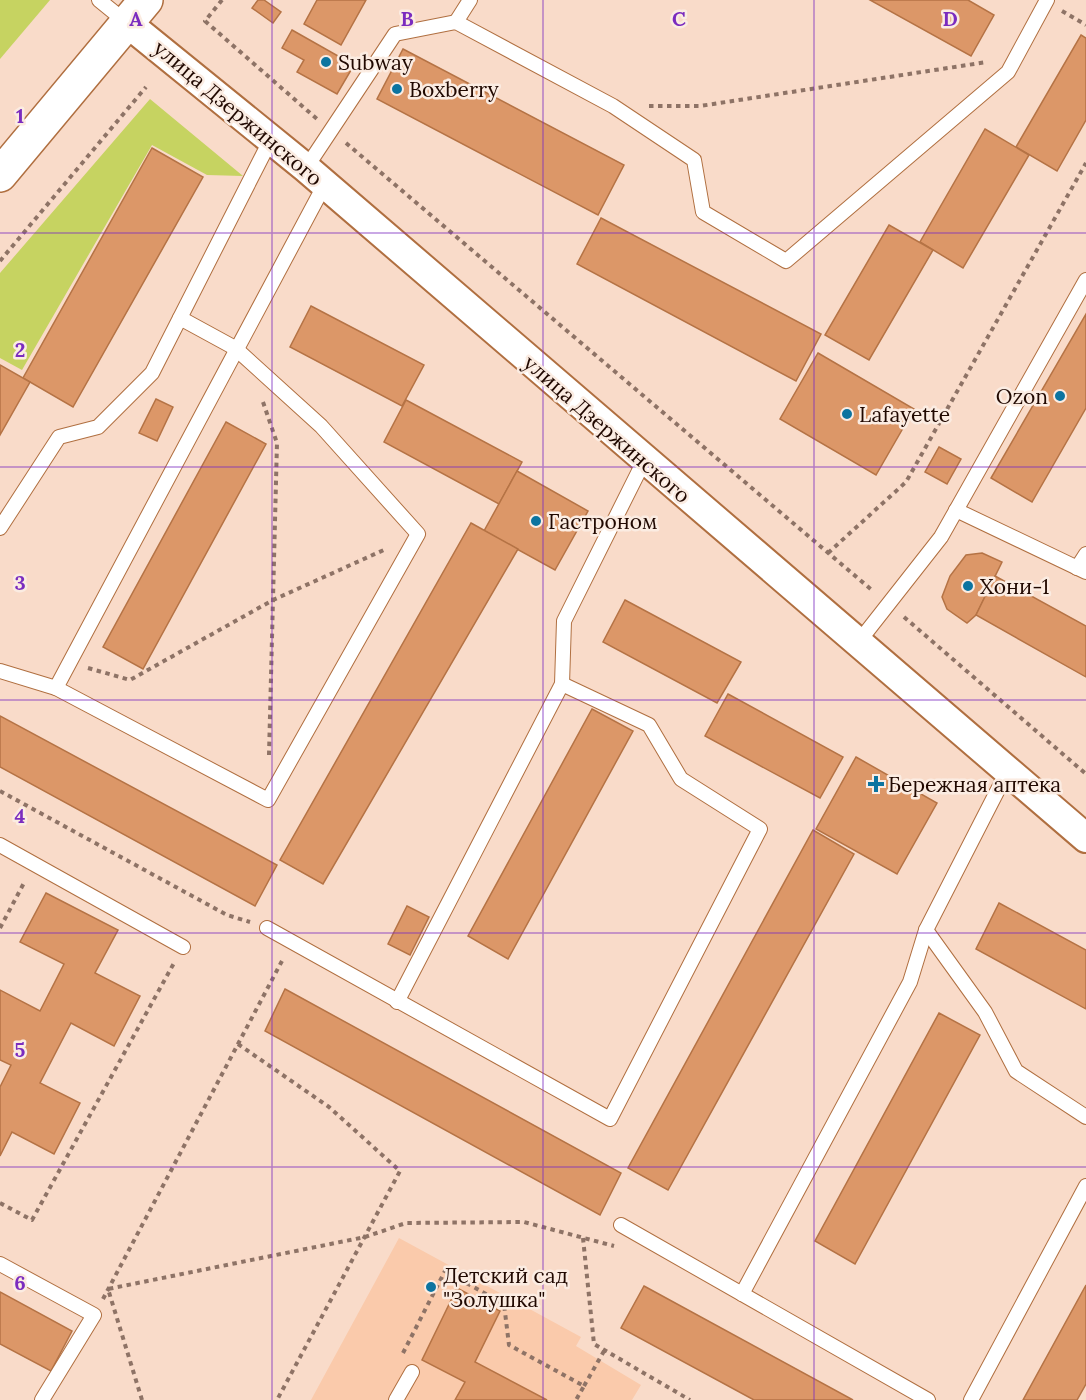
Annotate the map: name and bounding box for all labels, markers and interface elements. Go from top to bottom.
text: A [129,6,143,31]
text: B [400,6,414,31]
text: C [672,6,686,31]
text: D [942,6,958,31]
street label: улица Дзержинского [148,34,328,192]
place label: Subway [338,49,413,76]
marker: Subway [319,55,333,69]
place label: Boxberry [409,76,499,103]
marker: Boxberry [390,82,404,96]
text: 1 [16,103,24,128]
text: 2 [15,337,25,362]
street label: улица Дзержинского [518,349,696,509]
place label: Ozon [996,383,1048,410]
marker: Ozon [1053,389,1067,403]
place label: Lafayette [859,401,950,428]
marker: Lafayette [840,407,854,421]
place label: Гастроном [548,508,658,535]
marker: Гастроном [529,514,543,528]
text: 3 [14,570,26,595]
place label: Хони-1 [980,573,1050,600]
marker: Хони-1 [961,579,975,593]
place label: Бережная аптека [888,771,1061,798]
marker: Бережная аптека [869,777,883,791]
text: 4 [15,803,26,828]
text: 5 [15,1037,26,1062]
place label: Детский сад "Золушка" [443,1262,568,1313]
text: 6 [14,1270,26,1295]
marker: Детский сад "Золушка" [424,1280,438,1294]

